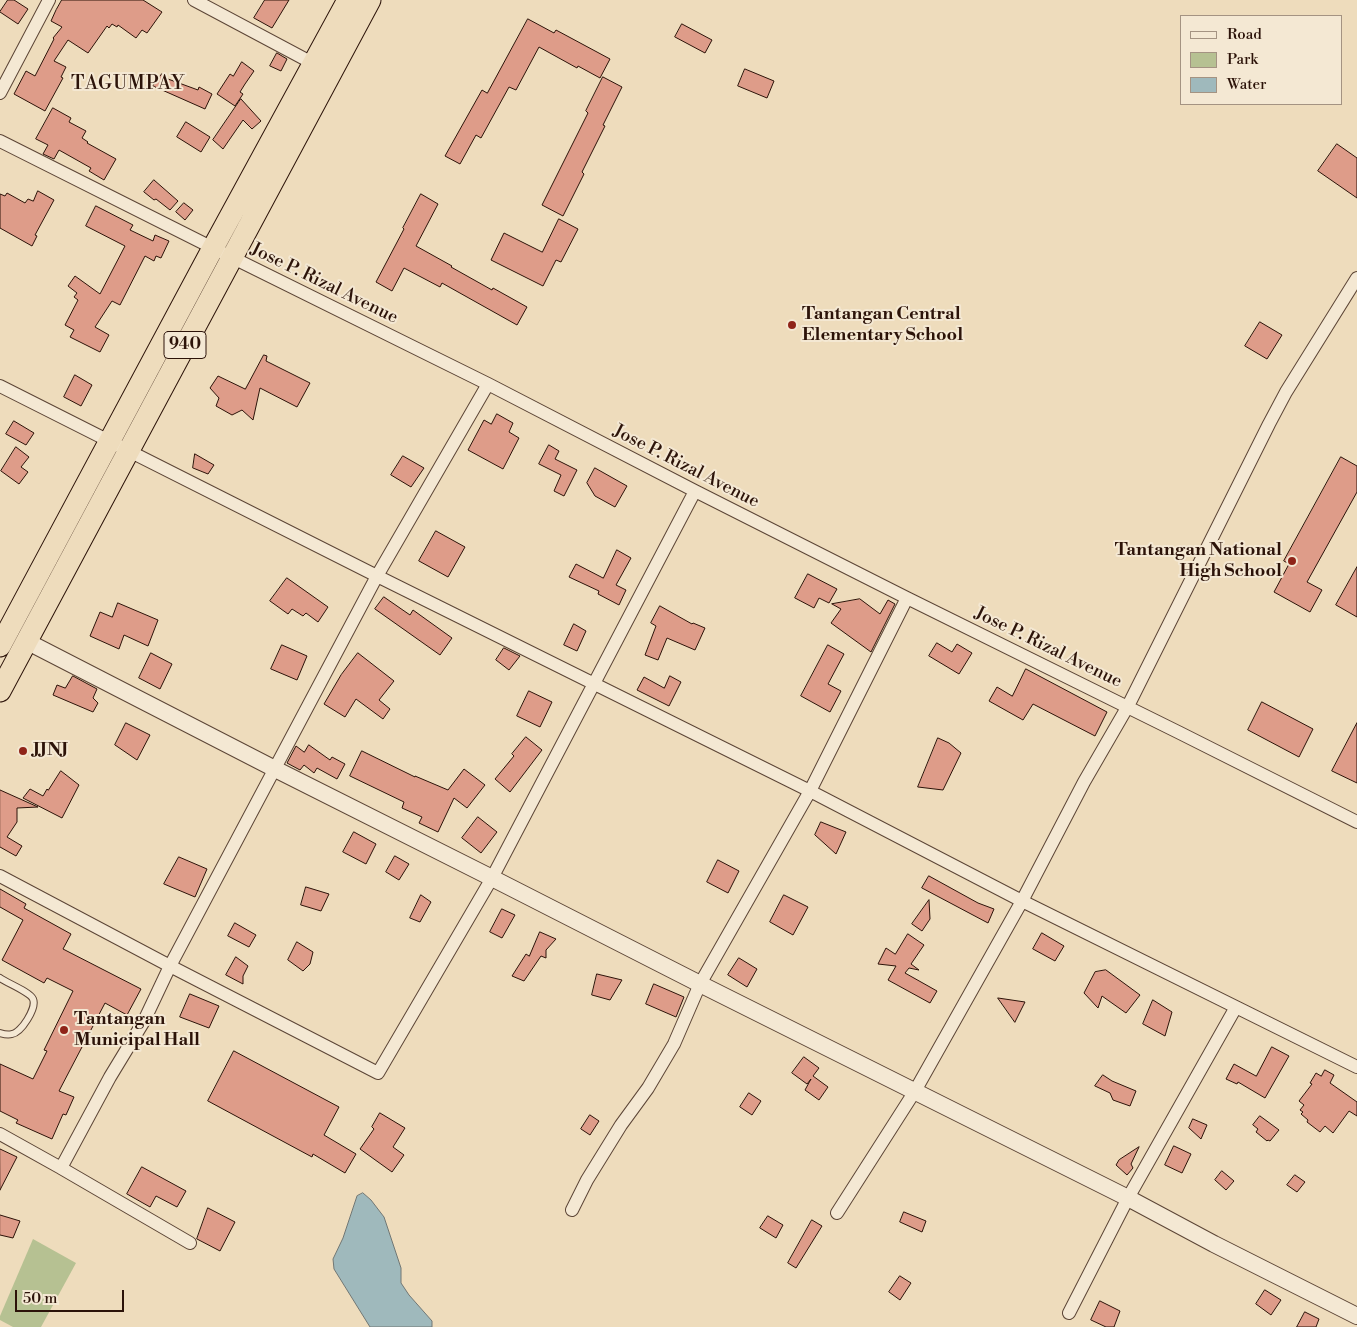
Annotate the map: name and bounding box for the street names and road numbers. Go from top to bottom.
street label: Jose P. Rizal Avenue [247,239,401,329]
road number: 940 [164,332,206,358]
street label: Jose P. Rizal Avenue [609,421,763,513]
street label: Jose P. Rizal Avenue [971,603,1125,693]

